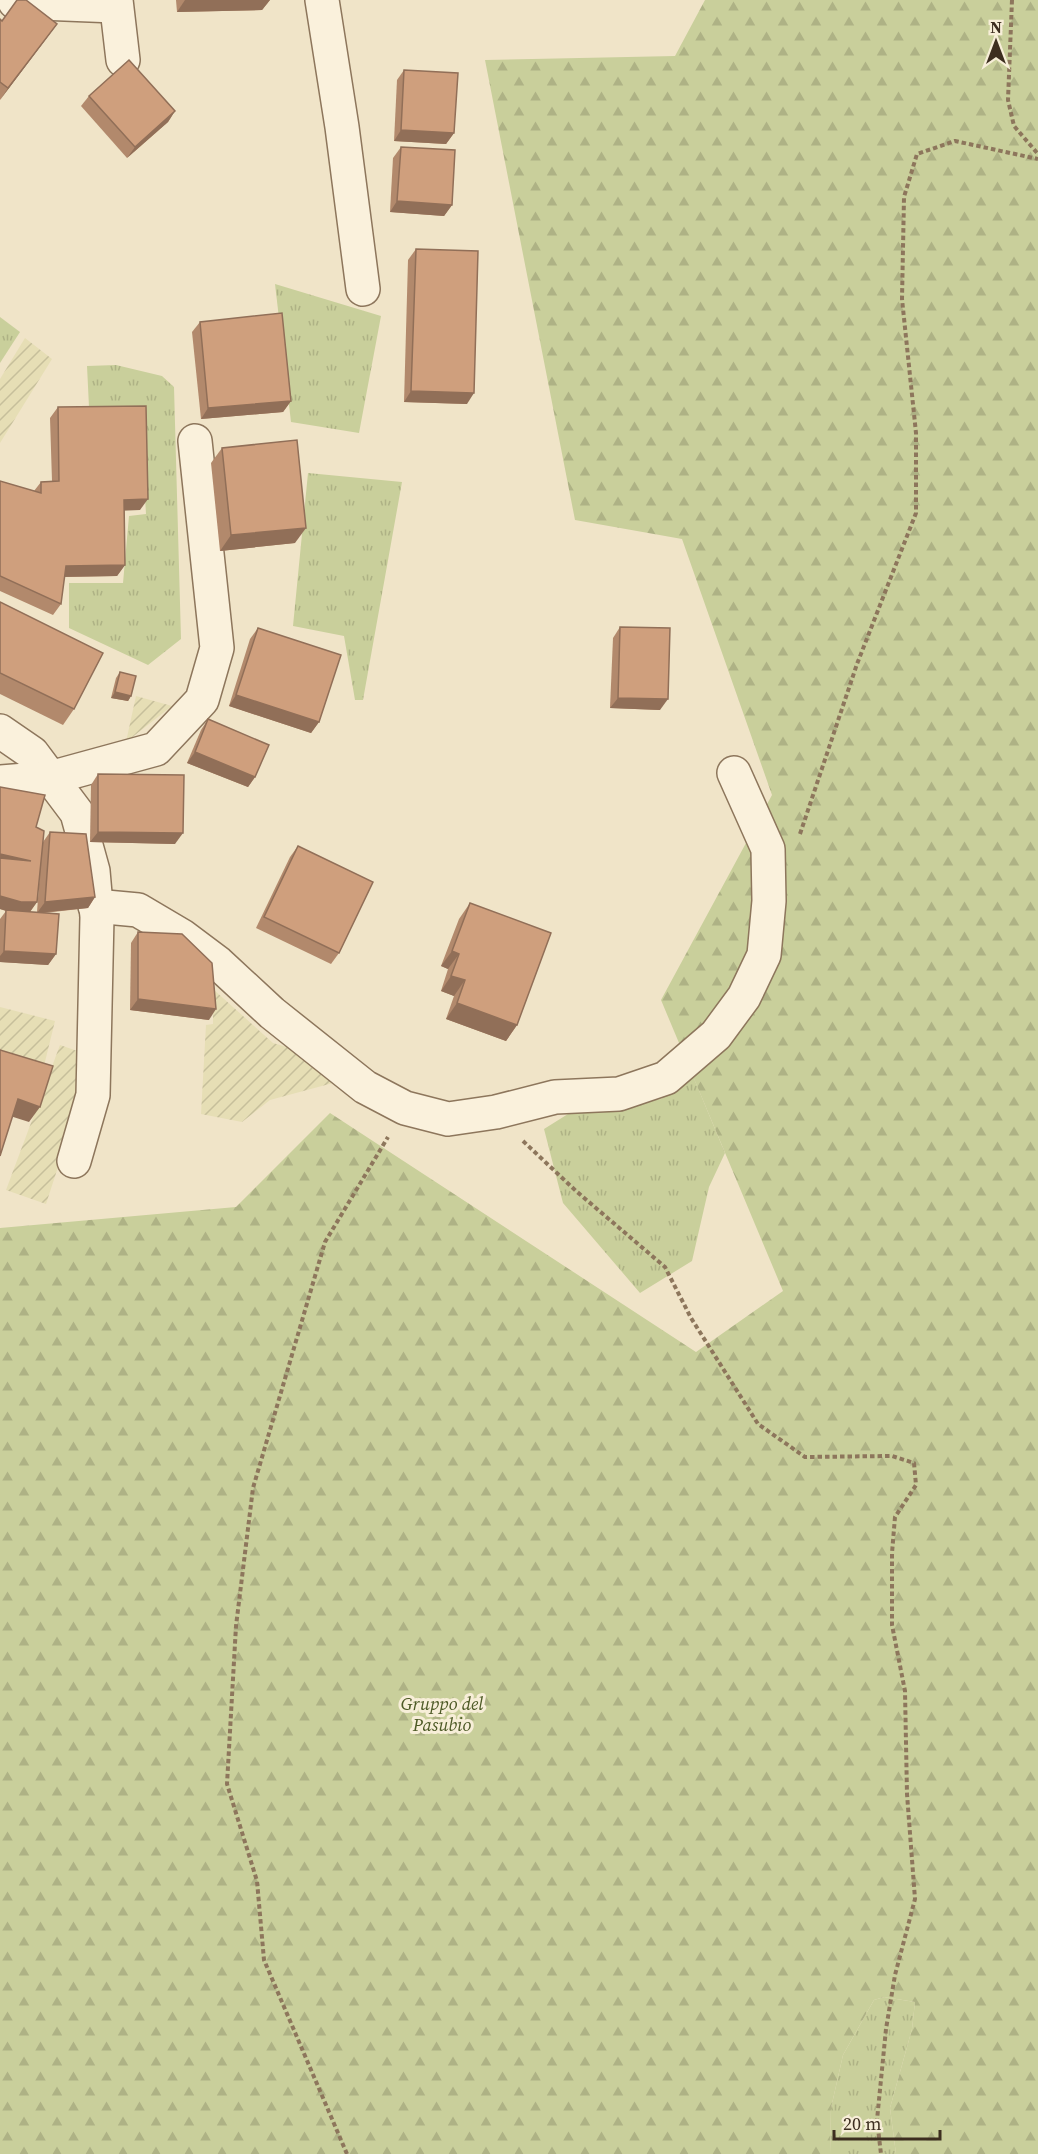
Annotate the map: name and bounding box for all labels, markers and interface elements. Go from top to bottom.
north arrow [966,12,1026,72]
text: N [990,16,1002,38]
park label: Gruppo del Pasubio [401,1691,483,1737]
scale bar [834,2103,940,2141]
text: 20 m [843,2111,881,2136]

